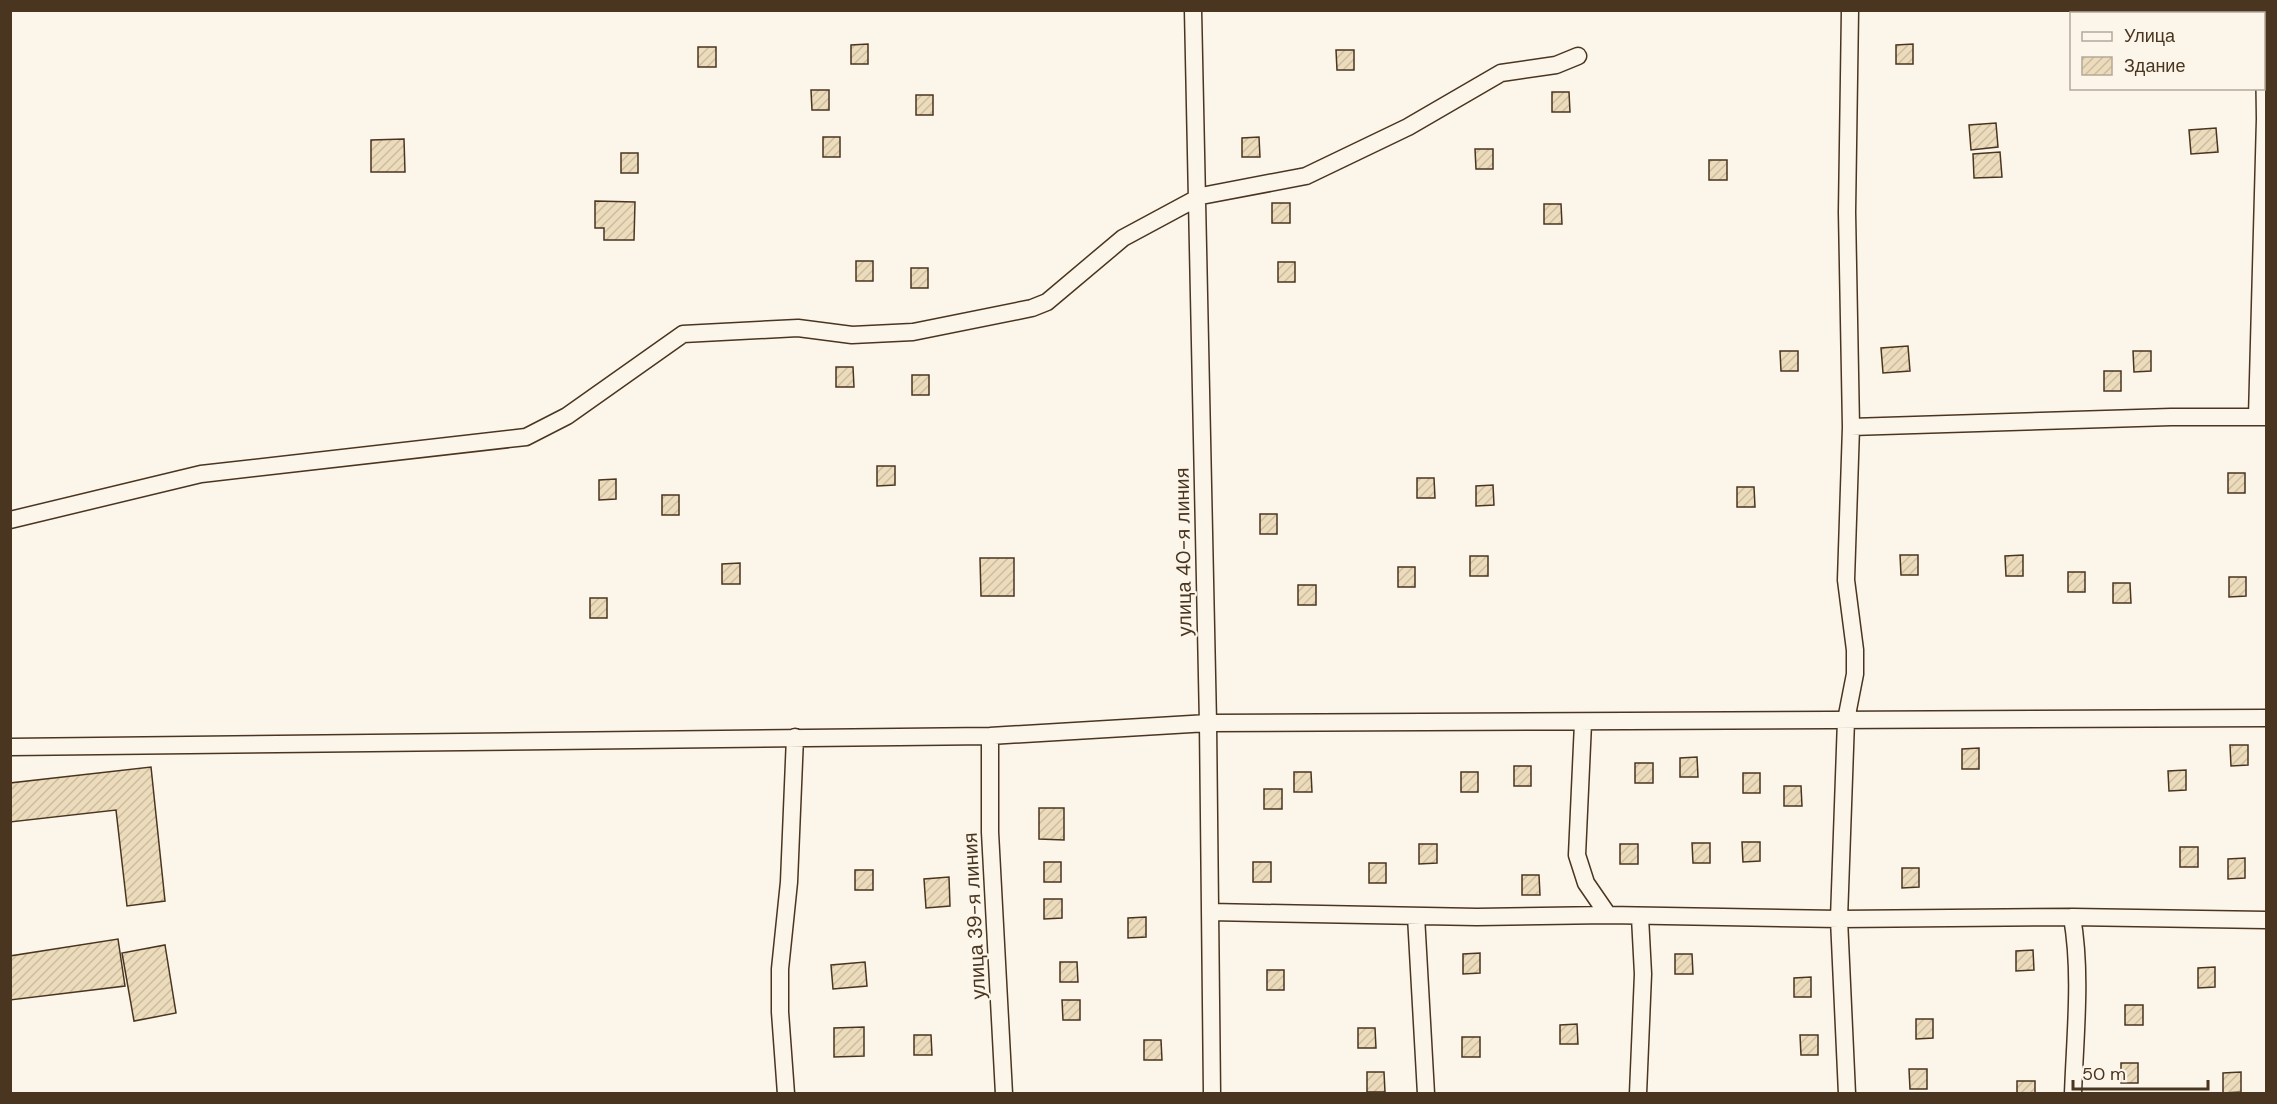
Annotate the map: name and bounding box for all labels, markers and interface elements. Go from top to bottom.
legend [2070,12,2265,90]
text: Улица [2124,24,2176,48]
text: Здание [2124,54,2185,78]
street label: улица 40-я линия [1169,467,1197,637]
street label: улица 39-я линия [957,832,991,1000]
scale bar [2073,1053,2208,1091]
text: 50 m [2082,1062,2126,1086]

